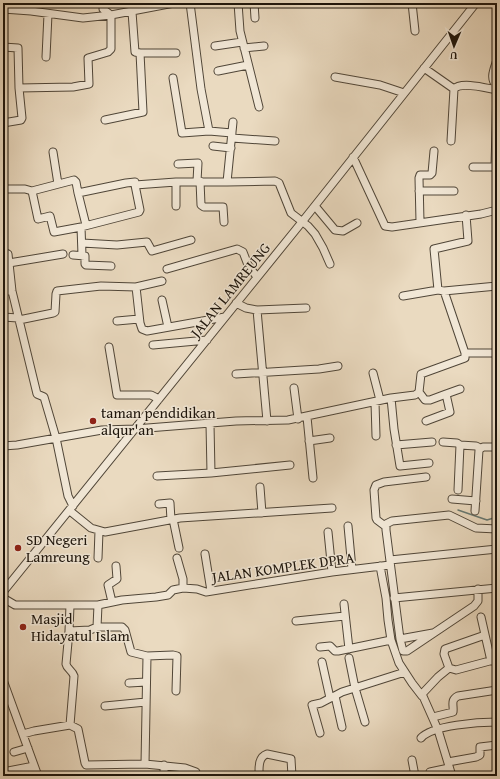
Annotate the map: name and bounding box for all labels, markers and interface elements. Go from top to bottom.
north arrow [434,26,474,66]
text: U [449,48,458,64]
street label: JALAN LAMREUNG [184,238,275,344]
place label: taman pendidikan alqur'an [101,402,216,440]
marker: taman pendidikan alqur'an [88,416,98,426]
place label: SD Negeri Lamreung [26,529,90,567]
marker: SD Negeri Lamreung [13,543,23,553]
street label: JALAN KOMPLEK DPRA [209,547,355,588]
place label: Masjid Hidayatul Islam [31,608,130,646]
marker: Masjid Hidayatul Islam [18,622,28,632]

